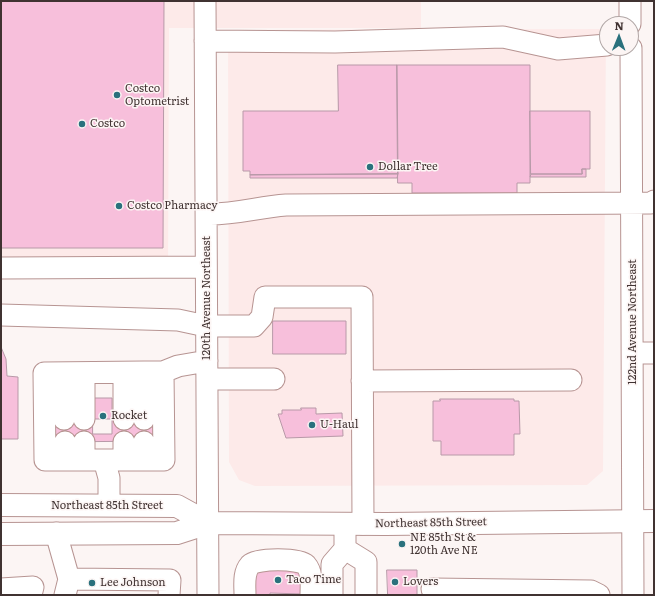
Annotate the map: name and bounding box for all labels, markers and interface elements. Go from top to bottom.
north arrow [599,16,639,56]
text: N [614,17,624,33]
place label: Costco Optometrist [125,82,189,108]
marker: Costco Optometrist [112,90,122,100]
place label: Costco [90,117,125,131]
marker: Costco [77,119,87,129]
place label: Dollar Tree [378,160,438,174]
marker: Dollar Tree [365,162,375,172]
place label: Costco Pharmacy [127,199,218,213]
marker: Costco Pharmacy [114,201,124,211]
street label: 120th Avenue Northeast [200,236,214,360]
street label: 122nd Avenue Northeast [626,259,640,385]
place label: Rocket [111,409,147,423]
marker: Rocket [98,411,108,421]
place label: U-Haul [320,418,358,432]
marker: U-Haul [307,420,317,430]
street label: Northeast 85th Street [51,499,163,513]
street label: Northeast 85th Street [375,515,487,531]
place label: NE 85th St & 120th Ave NE [410,531,478,557]
marker: NE 85th St & 120th Ave NE [397,539,407,549]
place label: Taco Time [286,573,341,587]
marker: Taco Time [273,575,283,585]
place label: Lovers [403,575,438,589]
place label: Lee Johnson [100,576,166,590]
marker: Lovers [390,577,400,587]
marker: Lee Johnson [87,578,97,588]

